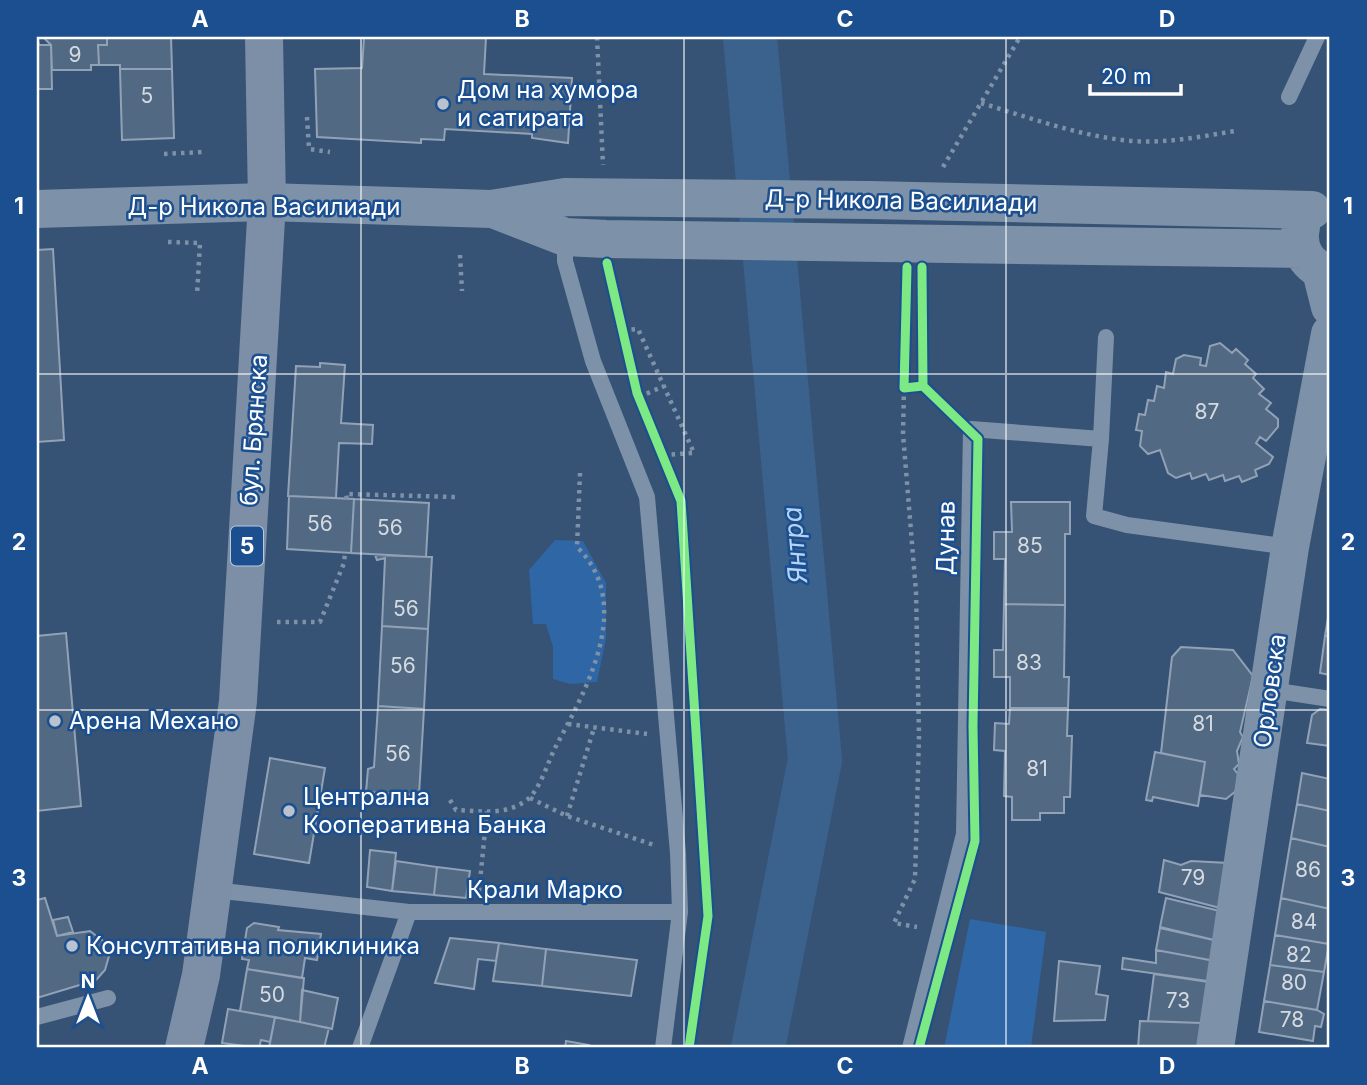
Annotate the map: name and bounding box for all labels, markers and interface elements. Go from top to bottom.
text: A [191,5,209,33]
text: B [514,5,530,33]
text: C [836,5,854,33]
text: D [1159,5,1175,33]
house number: 9 [68,42,82,67]
scale bar [1090,52,1182,96]
text: 20 m [1101,64,1151,89]
place label: Дом на хумора и сатирата [457,75,639,132]
house number: 5 [141,83,153,108]
marker: Дом на хумора и сатирата [435,96,451,112]
street label: Д-р Никола Василиади [764,184,1038,217]
text: 1 [14,192,24,220]
street label: Д-р Никола Василиади [128,192,400,221]
text: 1 [1343,192,1353,220]
street label: бул. Брянска [234,353,273,507]
house number: 87 [1195,399,1219,424]
street label: Дунав [930,501,961,575]
water label: Янтра [776,505,813,586]
house number: 56 [307,511,333,536]
house number: 56 [377,515,403,540]
road number: 5 [231,526,263,566]
text: 2 [12,528,26,556]
text: 2 [1341,528,1355,556]
house number: 85 [1017,533,1043,558]
house number: 56 [393,596,419,621]
street label: Орловска [1247,632,1292,750]
house number: 83 [1016,650,1042,675]
house number: 56 [390,653,416,678]
place label: Арена Механо [69,706,239,735]
house number: 81 [1192,711,1214,736]
marker: Арена Механо [47,713,63,729]
house number: 56 [385,741,411,766]
house number: 81 [1026,756,1048,781]
place label: Централна Кооперативна Банка [303,782,547,839]
marker: Централна Кооперативна Банка [281,803,297,819]
house number: 86 [1295,857,1321,882]
text: 3 [12,864,26,892]
text: 3 [1341,864,1355,892]
house number: 79 [1181,865,1205,890]
street label: Крали Марко [467,875,623,904]
house number: 84 [1291,909,1317,934]
place label: Консултативна поликлиника [86,931,420,960]
marker: Консултативна поликлиника [64,938,80,954]
house number: 82 [1286,942,1312,967]
north arrow [52,962,122,1032]
text: N [81,970,95,993]
house number: 80 [1281,970,1307,995]
house number: 50 [259,982,285,1007]
house number: 73 [1166,988,1190,1013]
house number: 78 [1280,1007,1304,1032]
text: A [191,1052,209,1080]
text: B [514,1052,530,1080]
text: C [836,1052,854,1080]
text: D [1159,1052,1175,1080]

